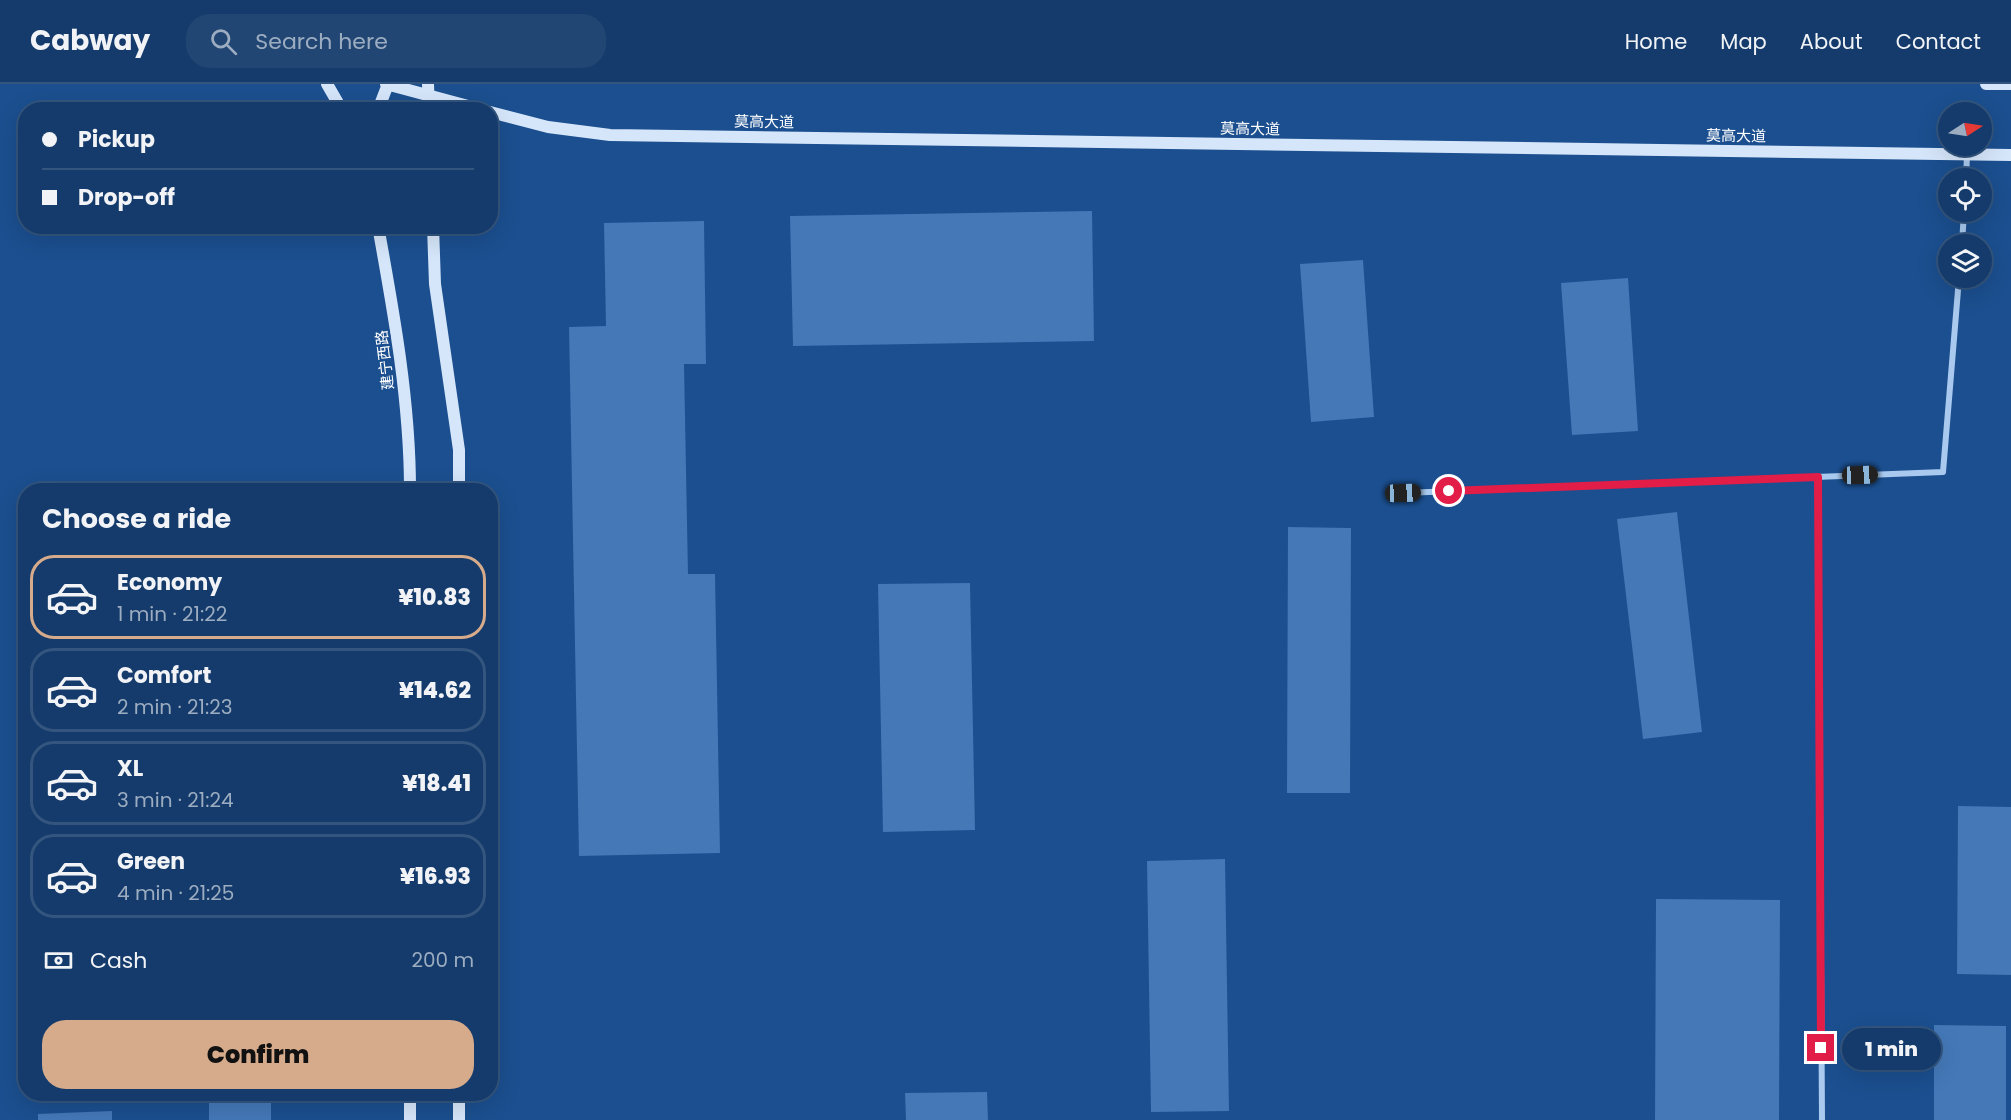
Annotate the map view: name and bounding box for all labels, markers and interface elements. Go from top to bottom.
search box [186,14,606,68]
text: Cabway [30,21,150,60]
icon: search [207,25,240,58]
text: Search here [255,26,388,57]
text: Home [1625,27,1687,56]
text: Map [1720,27,1767,56]
text: About [1800,27,1863,56]
text: Contact [1896,27,1981,56]
north arrow [1938,102,1992,156]
map controls [1938,102,1992,288]
street label: 莫高大道 [734,110,794,133]
street label: 莫高大道 [1220,117,1280,140]
text: Pickup [78,124,155,155]
street label: 莫高大道 [1706,124,1766,147]
button: locate [1938,168,1992,222]
text: Drop-off [78,182,175,213]
button: layers [1938,234,1992,288]
street label: 建宁西路 [370,329,399,391]
car [1842,465,1878,485]
route start [1435,477,1462,504]
car [1385,483,1421,503]
text: Choose a ride [42,500,231,537]
text: Economy [117,567,222,598]
icon: car [45,570,99,624]
text: ¥10.83 [398,582,471,613]
text: 1 min · 21:22 [117,600,227,628]
text: Comfort [117,660,211,691]
icon: car [45,663,99,717]
text: ¥14.62 [399,675,471,706]
text: 2 min · 21:23 [117,693,233,721]
text: XL [117,753,143,784]
icon: car [45,756,99,810]
text: ¥18.41 [402,768,471,799]
text: 3 min · 21:24 [117,786,234,814]
text: Green [117,846,185,877]
icon: car [45,849,99,903]
text: ¥16.93 [400,861,471,892]
text: 4 min · 21:25 [117,879,234,907]
icon: cash [42,944,75,977]
text: Cash [90,945,147,976]
text: 200 m [411,946,474,974]
button: Confirm [42,1020,474,1089]
callout: 1 min [1842,1027,1941,1069]
route end [1807,1034,1834,1061]
text: 1 min [1865,1035,1918,1063]

